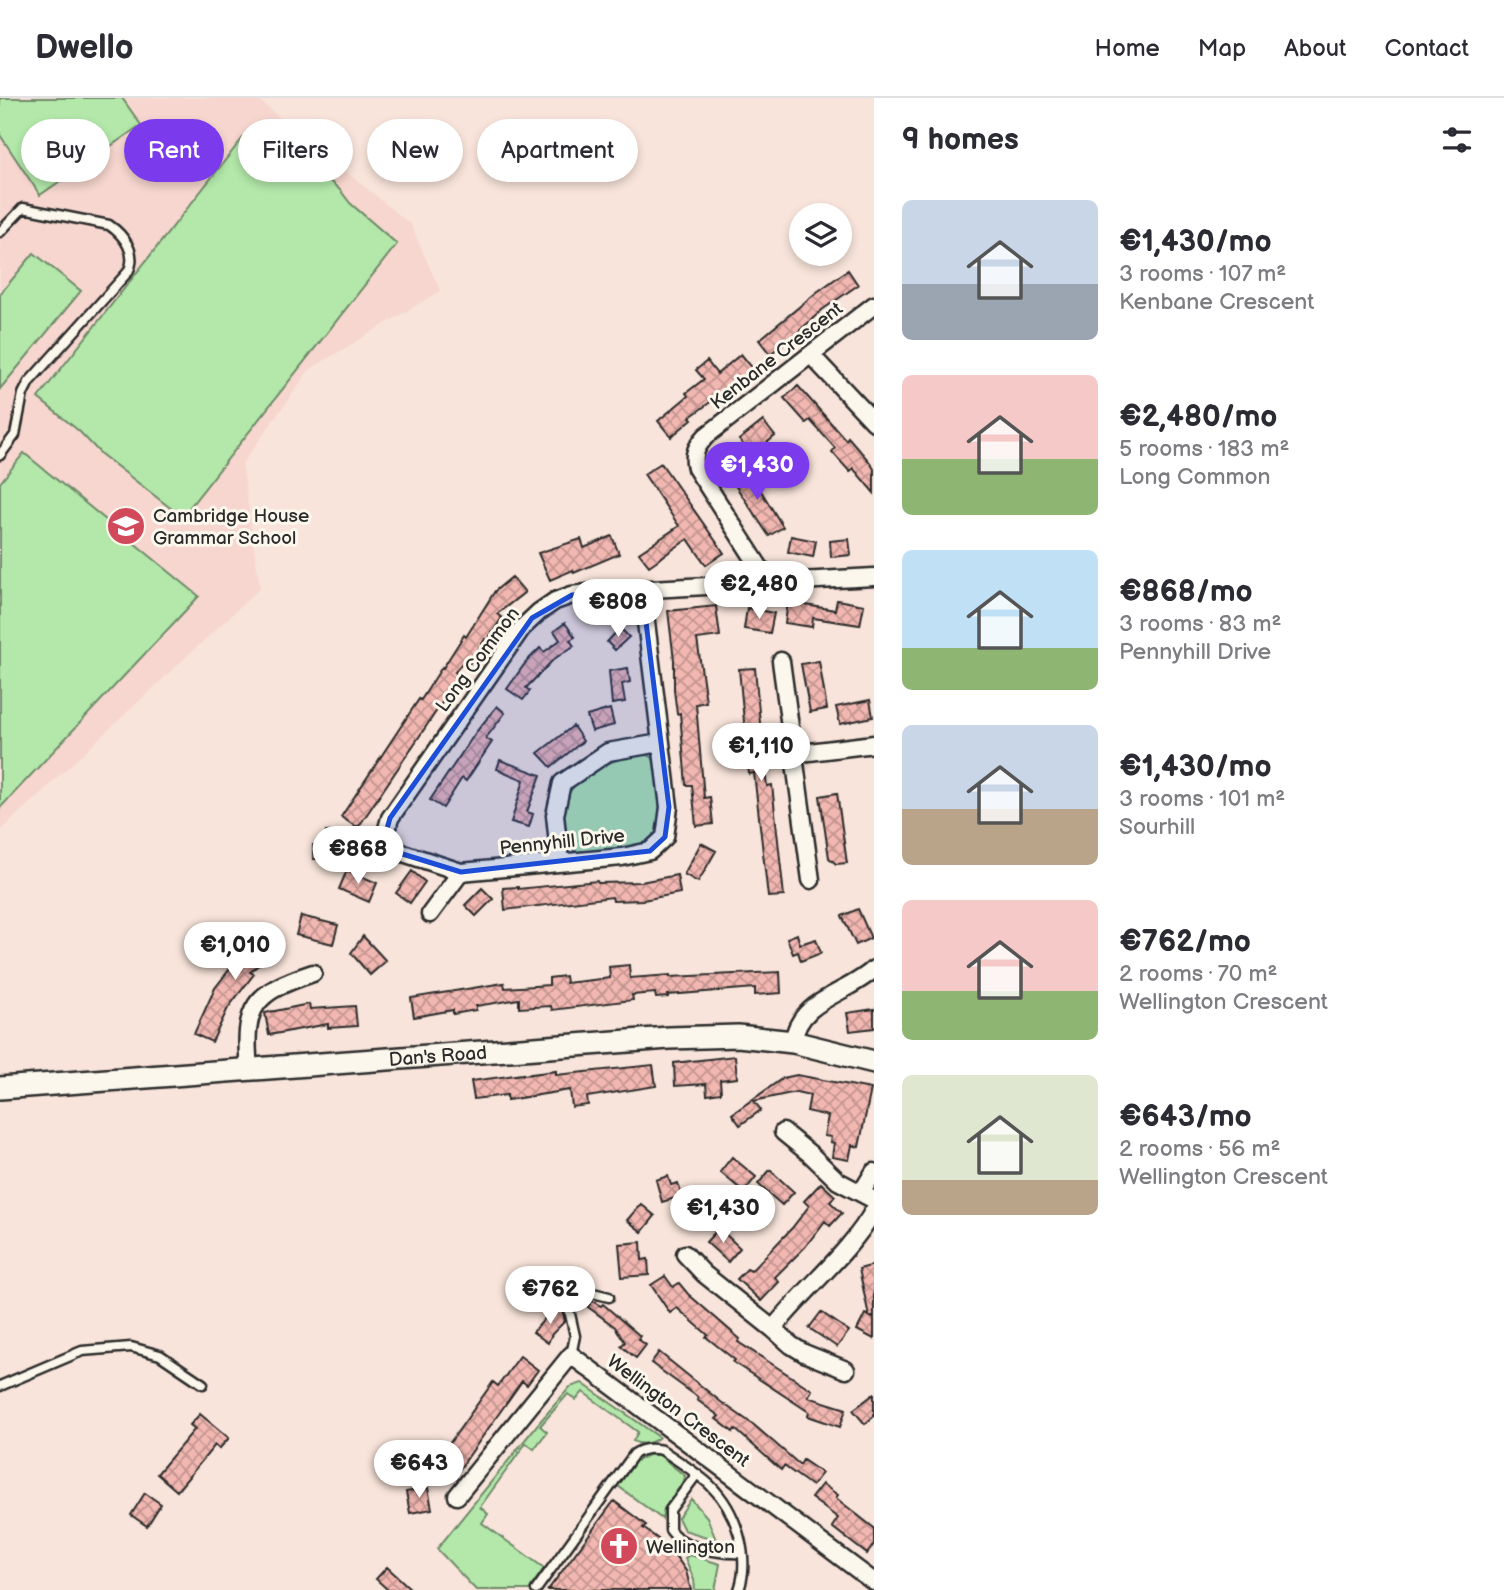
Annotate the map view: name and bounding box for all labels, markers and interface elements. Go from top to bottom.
text: Dwello [35,28,134,68]
text: Home [1095,34,1160,63]
text: Map [1198,34,1246,63]
text: About [1284,34,1346,63]
text: Contact [1384,34,1469,63]
chip: Buy [21,119,110,182]
chip: Rent [124,119,224,182]
chip: Filters [238,119,353,182]
chip: New [367,119,463,182]
chip: Apartment [477,119,638,182]
icon: filters [1438,121,1476,159]
text: 9 homes [902,122,1019,158]
map controls [789,203,852,266]
button: layers [789,203,852,266]
text: €1,430/mo [1119,224,1272,260]
icon: home [958,228,1042,312]
text: 3 rooms · 107 m² [1119,260,1286,288]
text: Kenbane Crescent [1119,288,1314,316]
street label: Kenbane Crescent [706,297,848,415]
text: €2,480/mo [1119,399,1277,435]
icon: home [958,403,1042,487]
text: 5 rooms · 183 m² [1119,435,1289,463]
pin: €1,430 [700,442,814,502]
text: €1,430 [720,451,794,479]
text: Long Common [1119,463,1271,491]
school or university icon: Cambridge House Grammar School [105,505,147,547]
place label: Cambridge House Grammar School [153,505,309,550]
pin: €2,480 [702,561,816,621]
text: €2,480 [720,570,798,598]
text: €868/mo [1119,574,1253,610]
icon: home [958,578,1042,662]
pin: €808 [577,580,659,639]
text: €808 [588,588,648,616]
street label: Long Common [431,603,525,717]
text: 3 rooms · 83 m² [1119,610,1281,638]
text: Pennyhill Drive [1119,638,1271,666]
pin: €1,110 [704,724,818,783]
text: €1,110 [728,732,794,760]
text: €1,430/mo [1119,749,1272,785]
icon: home [958,753,1042,837]
text: 3 rooms · 101 m² [1119,785,1285,813]
text: Sourhill [1119,813,1195,841]
street label: Pennyhill Drive [498,824,626,860]
pin: €868 [317,826,399,886]
text: €868 [329,835,387,863]
pin: €1,010 [178,922,292,982]
text: €762/mo [1119,924,1251,960]
icon: home [958,928,1042,1012]
text: €1,010 [200,931,270,959]
text: 2 rooms · 70 m² [1119,960,1278,988]
text: Wellington Crescent [1119,988,1328,1016]
street label: Dan's Road [388,1042,488,1072]
text: €643/mo [1119,1099,1252,1135]
icon: home [958,1103,1042,1187]
text: 2 rooms · 56 m² [1119,1135,1281,1163]
text: Wellington Crescent [1119,1163,1328,1191]
pin: €1,430 [666,1186,780,1245]
text: €1,430 [686,1194,760,1222]
pin: €762 [509,1266,591,1326]
text: €762 [521,1275,579,1303]
street label: Wellington Crescent [602,1350,754,1472]
pin: €643 [378,1440,460,1500]
text: €643 [390,1449,448,1477]
church icon: Wellington [598,1525,640,1567]
place label: Wellington [646,1536,735,1559]

